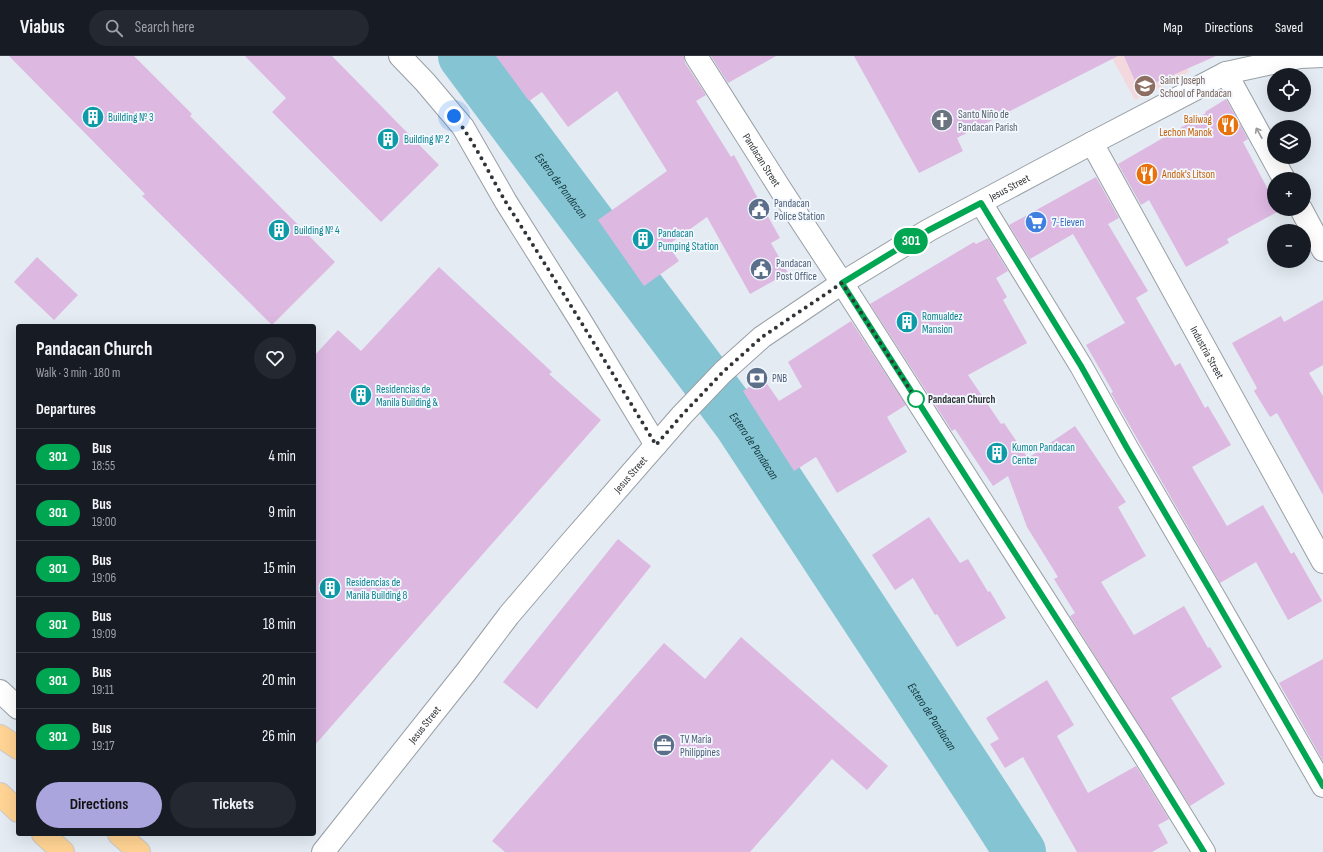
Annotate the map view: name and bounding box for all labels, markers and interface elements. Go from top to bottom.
search box [89,10,369,46]
text: Viabus [20,16,65,39]
icon: search [103,17,125,39]
text: Search here [135,18,194,37]
text: Map [1163,19,1183,36]
text: Directions [1205,19,1253,36]
text: Saved [1275,19,1303,36]
map controls [1267,68,1311,268]
button: locate [1267,68,1311,112]
school or university icon: Saint Joseph School of Pandacan [1132,73,1158,99]
place label: Saint Joseph School of Pandacan [1160,74,1232,100]
building icon: Building № 3 [80,104,106,130]
your location [444,106,464,126]
church icon: Santo Niño de Pandacan Parish [929,107,955,133]
place label: Santo Niño de Pandacan Parish [958,108,1018,134]
place label: Building № 3 [108,111,154,124]
restaurant icon: Baliwag Lechon Manok [1215,112,1241,138]
place label: Baliwag Lechon Manok [1159,113,1213,139]
button: layers [1267,120,1311,164]
building icon: Building № 2 [375,126,401,152]
one-way arrow [1254,127,1262,139]
street label: Pandacan Street [740,131,784,189]
place label: Building № 2 [404,133,450,146]
water label: Estero de Pandacan [532,150,591,221]
restaurant icon: Andok's Litson [1134,161,1160,187]
place label: Andok's Litson [1161,168,1215,181]
street label: Jesus Street [986,171,1032,204]
button: + [1267,172,1311,216]
public building icon: Pandacan Police Station [746,196,772,222]
place label: Pandacan Police Station [774,197,825,223]
supermarket icon: 7-Eleven [1023,209,1049,235]
place label: 7-Eleven [1052,216,1084,229]
building icon: Building № 4 [266,217,292,243]
place label: Building № 4 [294,224,340,237]
button: − [1267,224,1311,268]
building icon: Pandacan Pumping Station [630,226,656,252]
place label: Pandacan Pumping Station [658,227,719,253]
line badge: 301 [888,228,934,254]
text: 301 [902,232,920,249]
public building icon: Pandacan Post Office [748,256,774,282]
place label: Pandacan Post Office [776,257,817,283]
building icon: Romualdez Mansion [894,309,920,335]
place label: Romualdez Mansion [922,310,962,336]
street label: Industria Street [1188,324,1227,381]
button: heart [254,337,296,379]
text: Pandacan Church [36,338,152,361]
text: Walk · 3 min · 180 m [36,365,120,381]
bank icon: PNB [744,365,770,391]
place label: PNB [772,372,787,385]
building icon: Residencias de Manila Building & [348,382,374,408]
place label: Residencias de Manila Building & [376,383,439,409]
marker: Pandacan Church [907,390,925,408]
place label: Pandacan Church [928,393,995,406]
text: Departures [36,400,96,419]
water label: Estero de Pandacan [726,409,782,482]
text: Bus [92,439,111,458]
building icon: Kumon Pandacan Center [984,440,1010,466]
place label: Kumon Pandacan Center [1012,441,1075,467]
text: 4 min [269,447,296,466]
text: 301 [49,448,67,465]
street label: Jesus Street [610,453,650,496]
text: 18:55 [92,458,115,474]
text: Bus [92,495,111,514]
text: 9 min [268,503,296,522]
text: 301 [49,504,67,521]
text: 19:00 [92,514,116,530]
text: Bus [92,551,111,570]
text: 15 min [264,559,296,578]
text: 301 [49,560,67,577]
text: 19:06 [92,570,116,586]
building icon: Residencias de Manila Building 8 [317,575,343,601]
place label: Residencias de Manila Building 8 [346,576,408,602]
text: Bus [92,607,111,626]
text: 18 min [263,615,296,634]
text: 301 [49,616,67,633]
text: 19:09 [92,626,116,642]
text: Bus [92,663,111,682]
text: 20 min [262,671,296,690]
text: 301 [49,672,67,689]
water label: Estero de Pandacan [904,680,960,753]
text: 19:11 [92,682,114,698]
street label: Jesus Street [405,703,444,747]
text: Bus [92,719,111,738]
text: 26 min [262,727,296,746]
text: 301 [49,728,67,745]
office icon: TV Maria Philippines [651,732,677,758]
place label: TV Maria Philippines [680,733,720,759]
text: 19:17 [92,738,115,754]
button: Directions [36,782,162,828]
button: Tickets [170,782,296,828]

